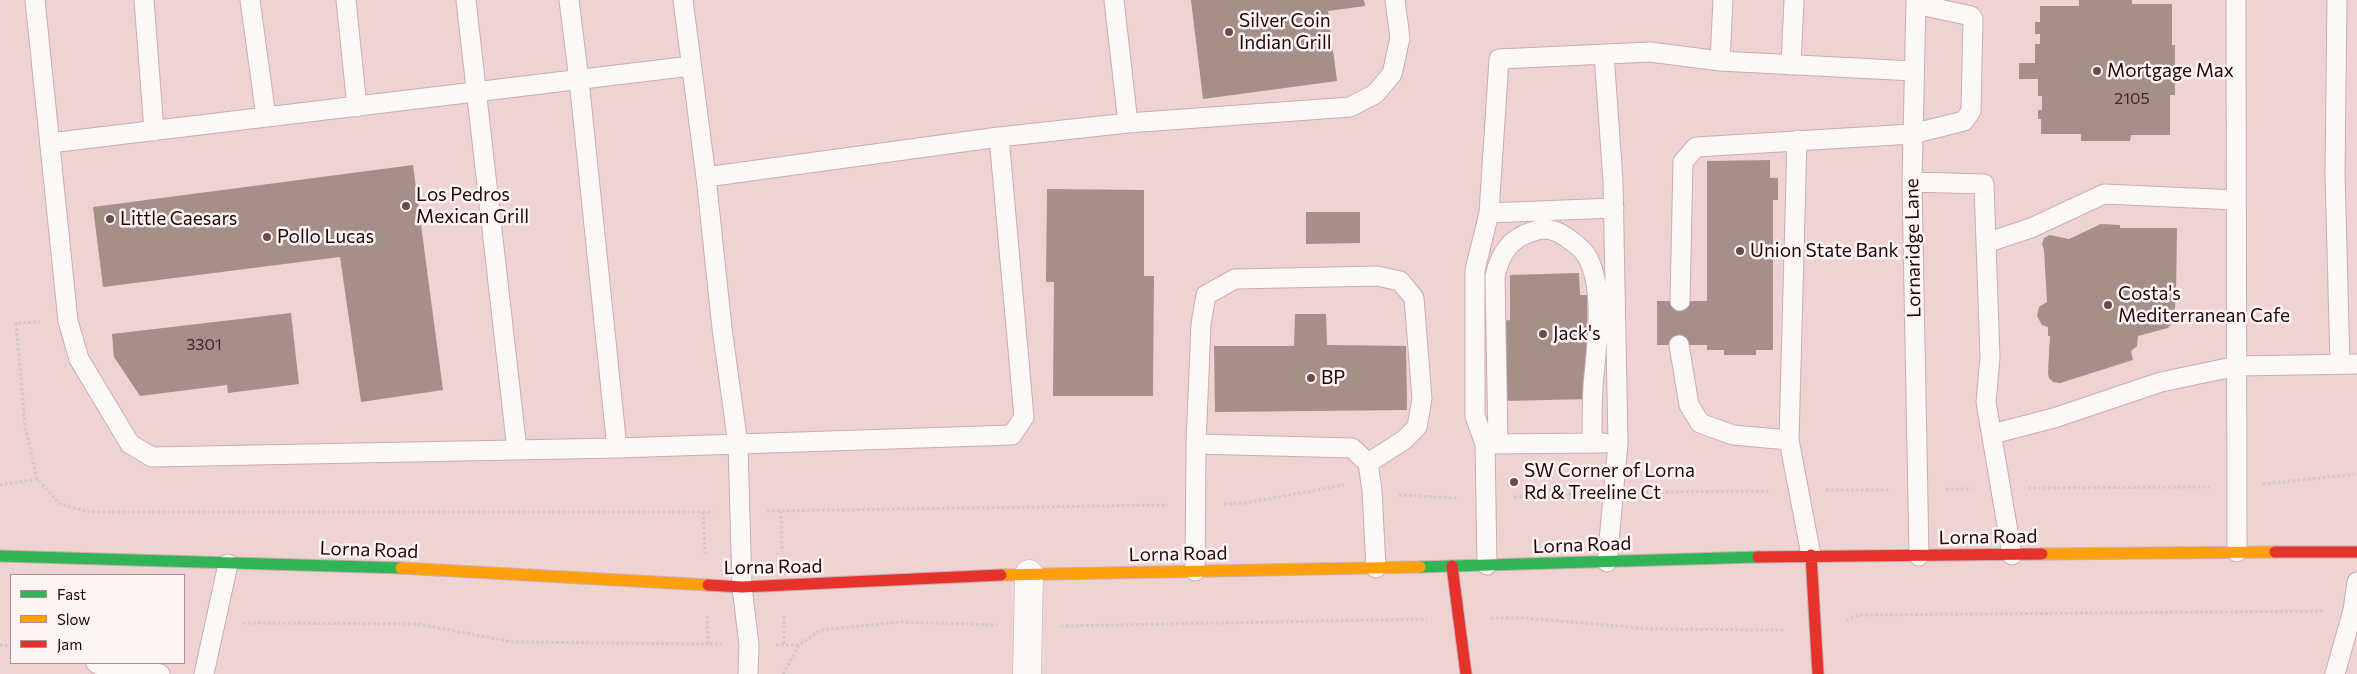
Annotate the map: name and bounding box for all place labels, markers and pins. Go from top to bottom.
place label: Silver Coin Indian Grill [1239,10,1332,54]
marker: Silver Coin Indian Grill [1223,26,1235,38]
place label: Mortgage Max [2107,60,2234,82]
marker: Mortgage Max [2091,65,2103,77]
place label: Los Pedros Mexican Grill [416,184,529,228]
marker: Los Pedros Mexican Grill [400,200,412,212]
place label: Little Caesars [120,208,237,230]
marker: Little Caesars [104,213,116,225]
place label: Pollo Lucas [277,226,374,248]
marker: Pollo Lucas [261,231,273,243]
place label: Union State Bank [1750,240,1899,262]
marker: Union State Bank [1734,245,1746,257]
place label: Costa's Mediterranean Cafe [2118,283,2290,327]
marker: Costa's Mediterranean Cafe [2102,299,2114,311]
place label: Jack's [1553,323,1601,345]
marker: Jack's [1537,328,1549,340]
place label: BP [1321,367,1345,389]
marker: BP [1305,372,1317,384]
place label: SW Corner of Lorna Rd & Treeline Ct [1524,460,1695,504]
marker: SW Corner of Lorna Rd & Treeline Ct [1508,476,1520,488]

